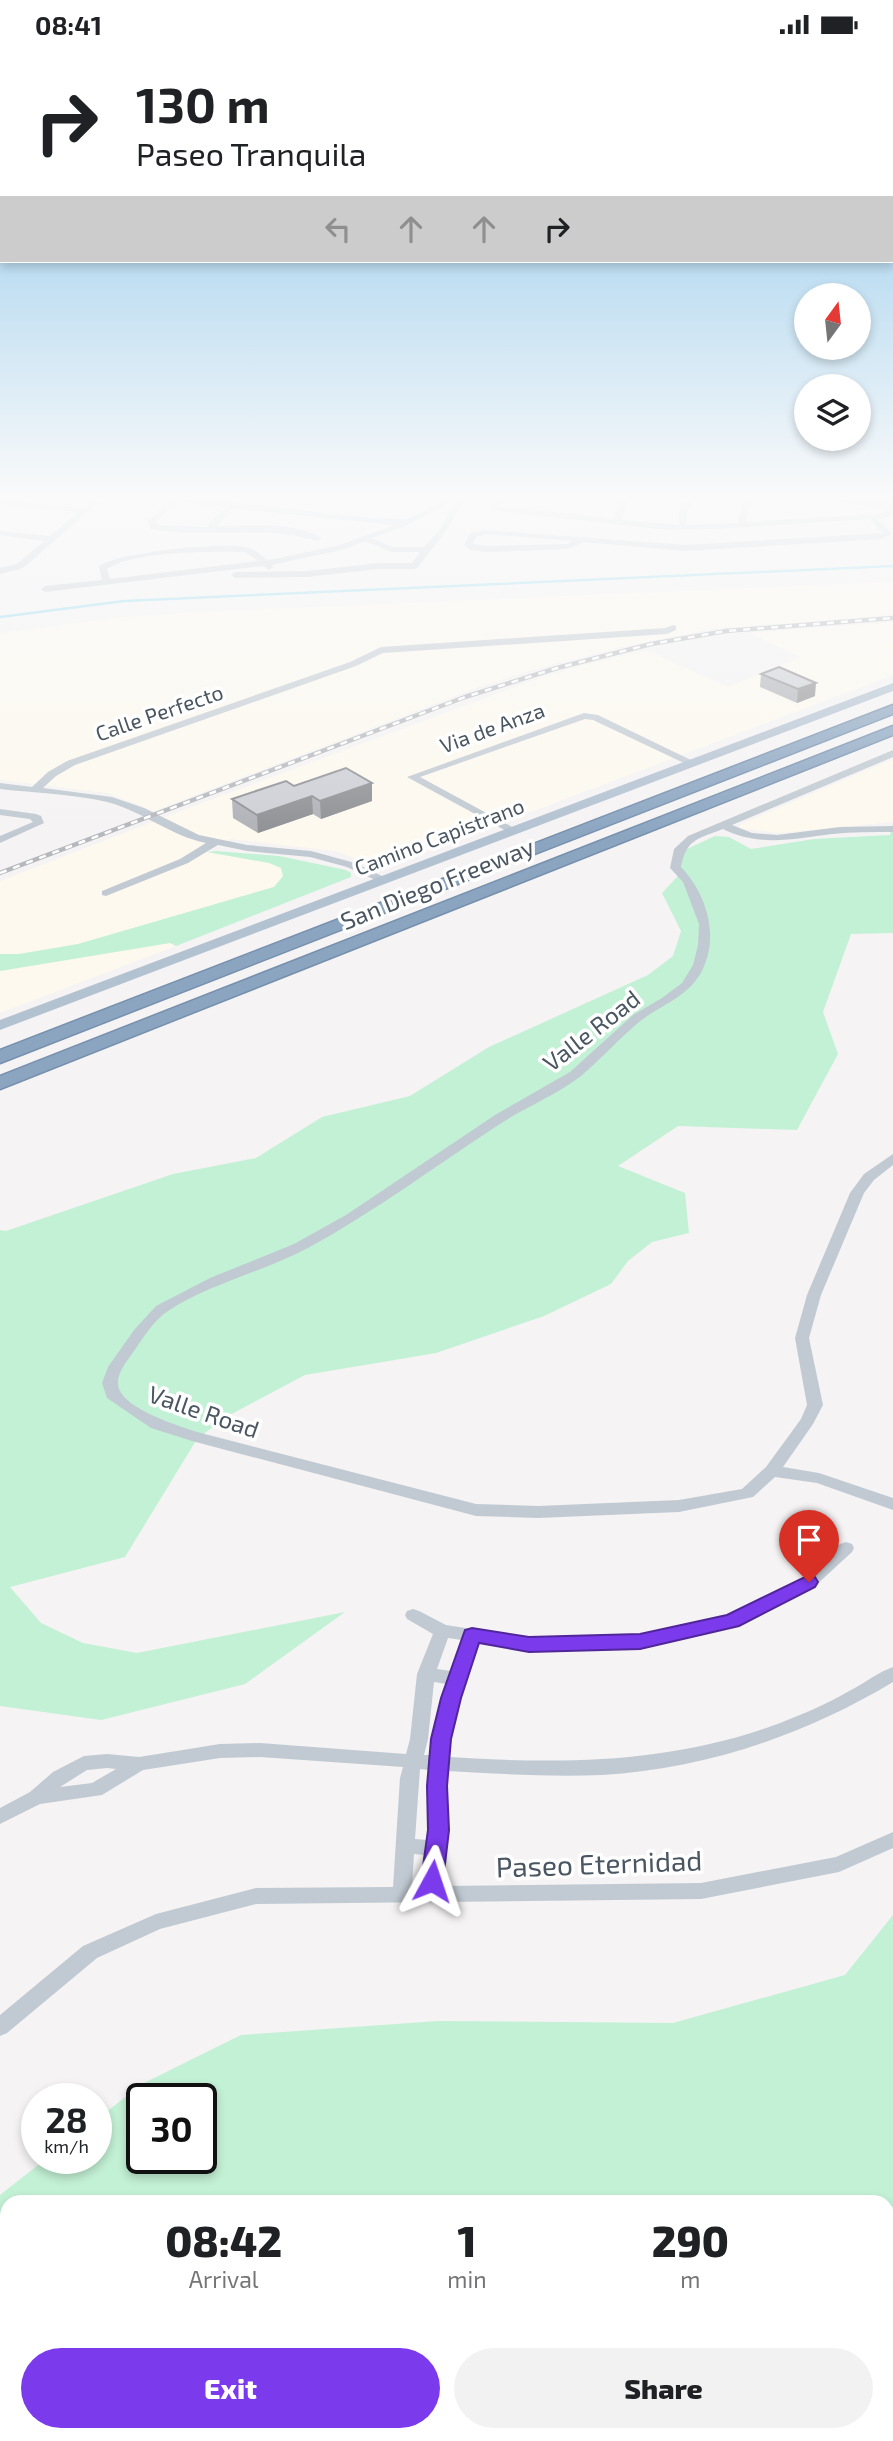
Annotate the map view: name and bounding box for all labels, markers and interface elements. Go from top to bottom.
text: 08:41 [35,9,102,40]
text: 130 m [136,74,270,133]
icon: right [21,77,112,168]
text: Paseo Tranquila [136,134,366,172]
icon: left [319,210,357,248]
icon: ahead [392,210,430,248]
icon: ahead [465,210,503,248]
icon: right [538,210,576,248]
north arrow [794,283,872,361]
map controls [794,283,871,451]
button: layers [794,374,871,451]
street label: Calle Perfecto [92,679,226,745]
street label: Via de Anza [436,697,548,757]
street label: Camino Capistrano [351,792,527,880]
street label: San Diego Freeway [336,831,538,935]
street label: Valle Road [537,983,645,1077]
street label: Valle Road [145,1379,263,1443]
pin [779,1510,839,1582]
icon: arrive [790,1521,828,1559]
street label: Paseo Eternidad [495,1842,703,1884]
position arrow [395,1844,469,1918]
speed limit sign: 30 [126,2083,217,2174]
text: 28 [45,2098,88,2140]
text: km/h [44,2135,89,2157]
text: 08:42 [165,2215,282,2265]
text: 1 [457,2215,476,2265]
text: 290 [652,2215,729,2265]
text: Arrival [189,2265,259,2293]
text: min [447,2265,487,2293]
text: m [680,2265,700,2293]
button: Exit [21,2348,440,2428]
button: Share [454,2348,873,2428]

